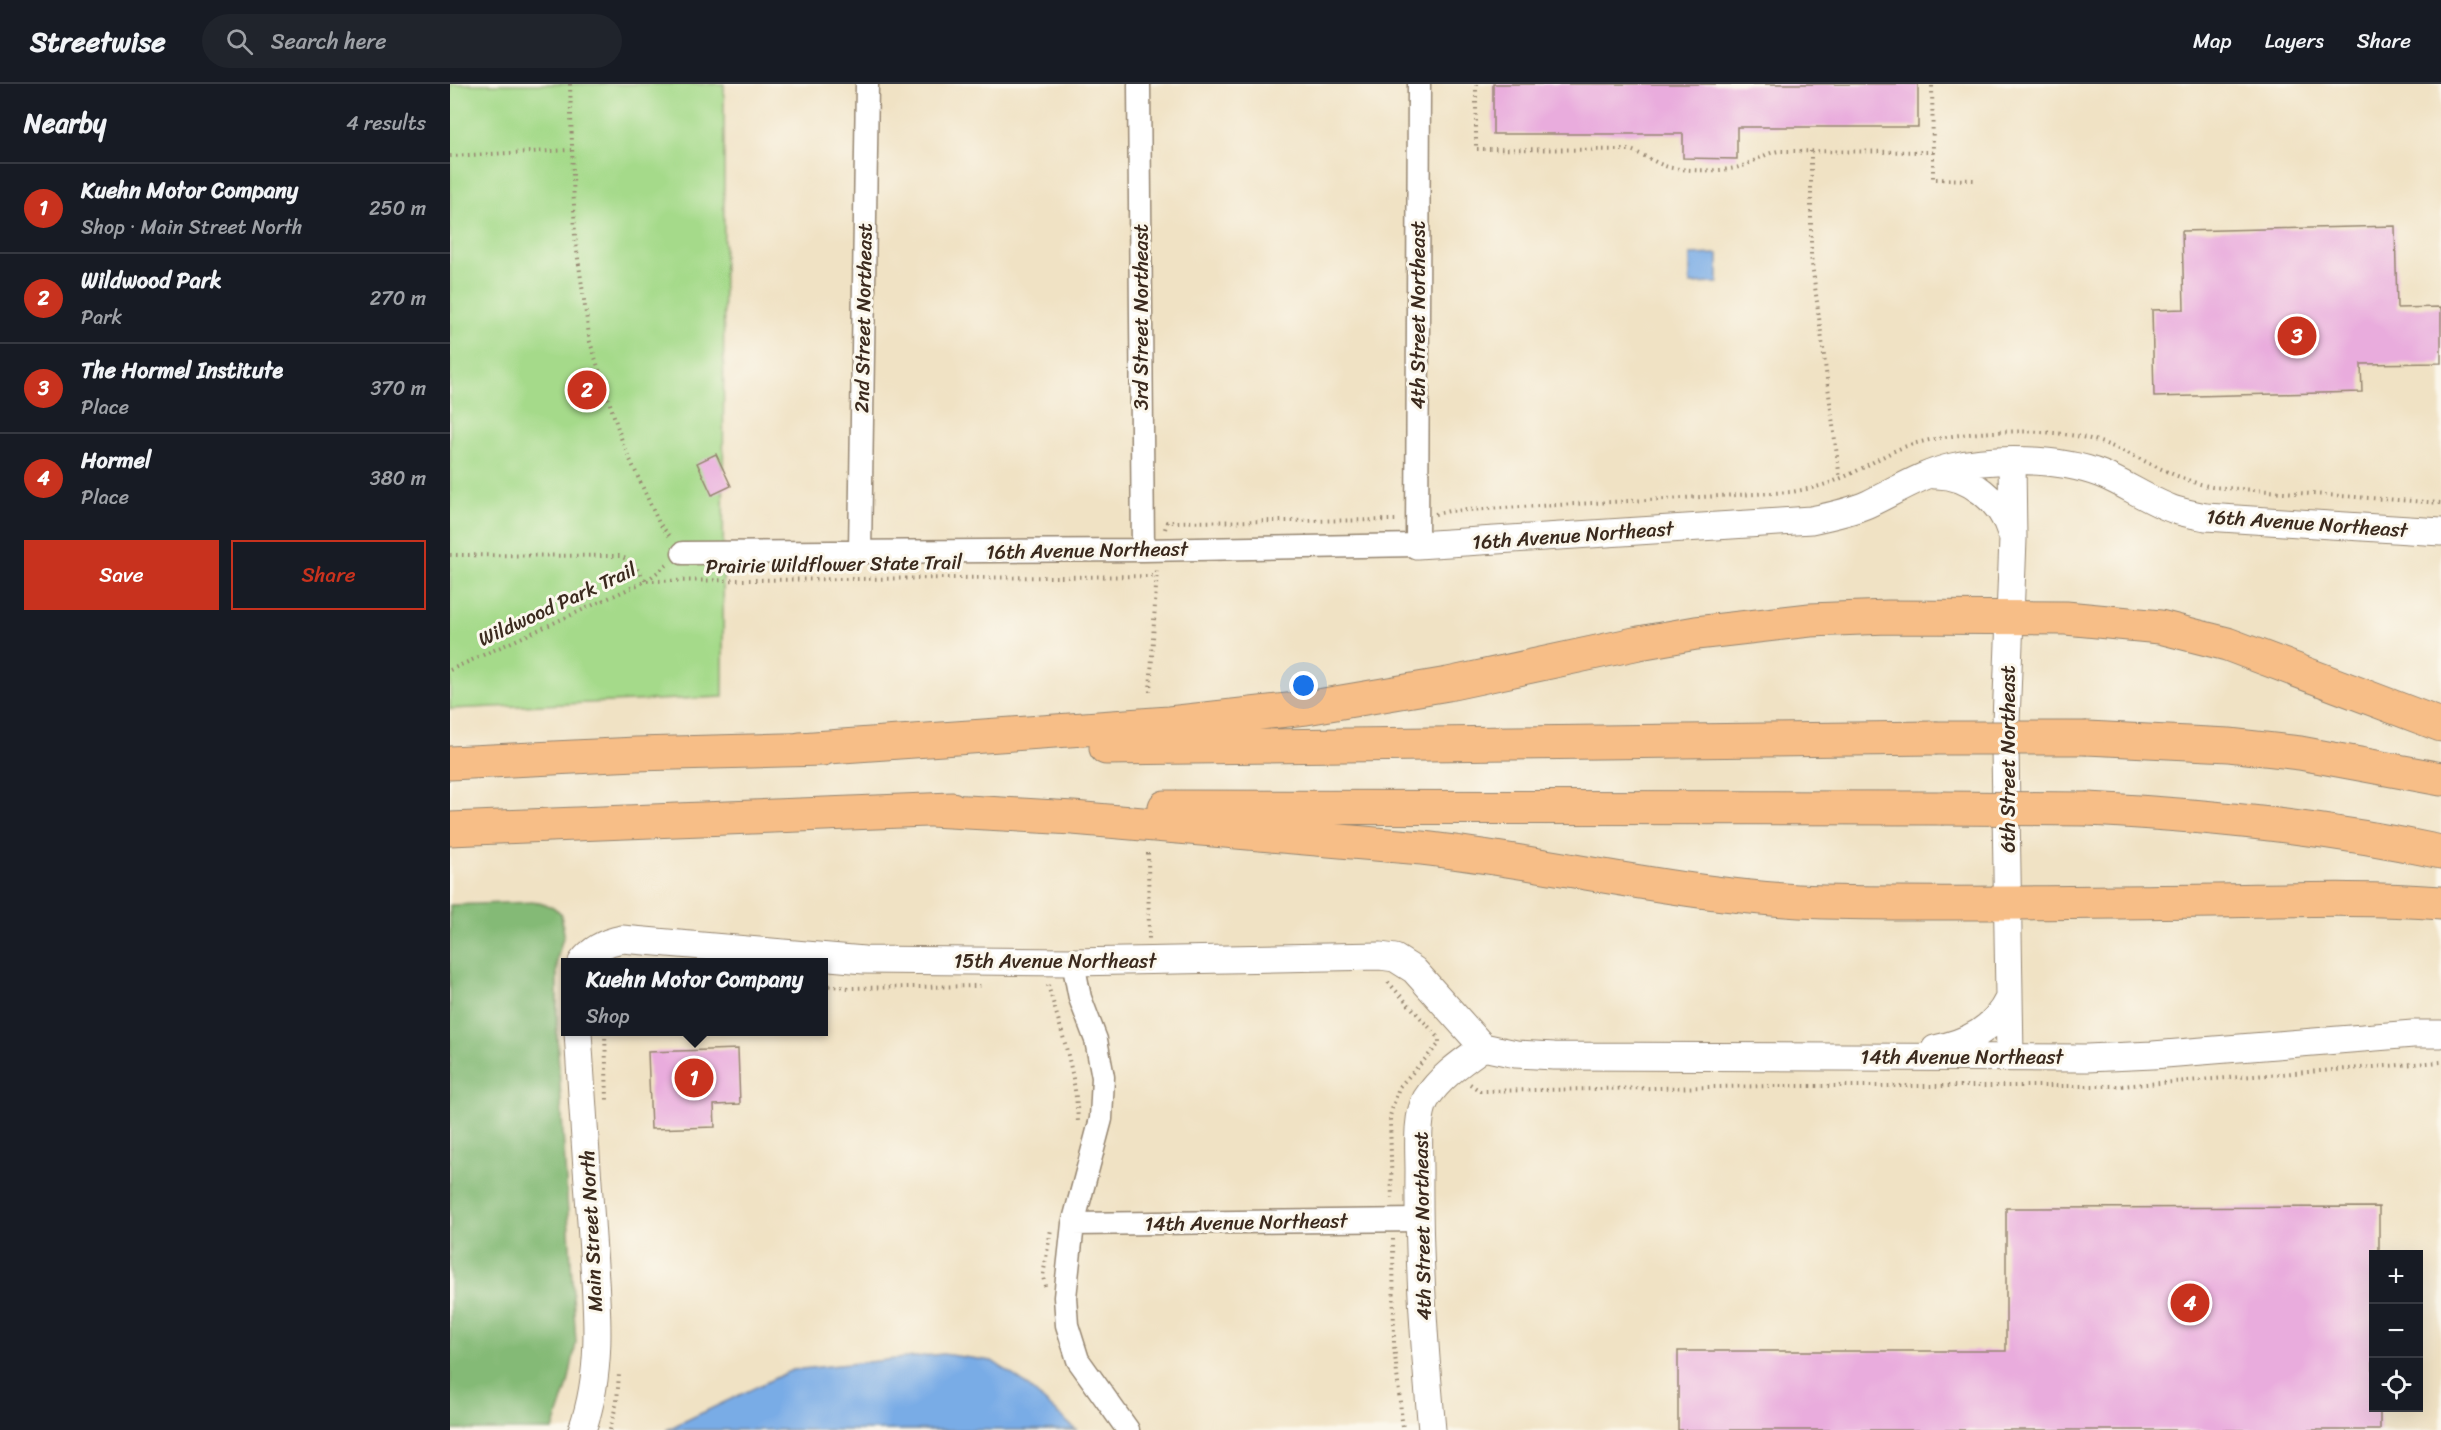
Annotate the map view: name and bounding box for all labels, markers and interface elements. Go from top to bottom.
search box [202,14,622,68]
text: Streetwise [30,17,166,66]
text: Search here [271,22,387,61]
text: Map [2193,22,2232,60]
text: Layers [2265,22,2324,60]
text: Share [2357,22,2411,60]
icon: search [223,25,256,58]
text: Nearby [24,100,106,146]
text: 4 results [346,106,426,141]
text: Kuehn Motor Company [81,171,298,210]
text: 1 [39,191,48,226]
text: 250 m [369,191,426,226]
text: Shop · Main Street North [81,210,303,245]
street label: 4th Street Northeast [1401,220,1436,409]
street label: 2nd Street Northeast [844,223,883,413]
street label: 3rd Street Northeast [1124,223,1159,410]
text: Wildwood Park [81,261,222,300]
text: 2 [38,281,49,316]
text: 270 m [370,281,426,316]
text: Park [81,300,122,335]
pin: 3 [2278,314,2316,358]
text: The Hormel Institute [81,351,283,390]
pin: 2 [568,368,606,412]
text: 3 [38,371,49,406]
text: 370 m [370,371,426,406]
text: Place [81,390,129,425]
text: Hormel [81,441,151,480]
text: 4 [37,461,50,496]
text: 380 m [370,461,426,496]
text: Place [81,480,129,515]
street label: 16th Avenue Northeast [2205,499,2410,548]
street label: 16th Avenue Northeast [1471,511,1676,560]
street label: 16th Avenue Northeast [986,531,1189,570]
button: Save [24,540,219,610]
button: Share [231,540,426,610]
street label: Prairie Wildflower State Trail [705,545,963,584]
street label: Wildwood Park Trail [472,552,643,657]
street label: 6th Street Northeast [1991,665,2026,853]
your location [1289,671,1318,700]
street label: 15th Avenue Northeast [954,944,1157,979]
popup [561,958,828,1036]
text: Kuehn Motor Company [586,960,803,999]
text: Shop [586,999,630,1034]
street label: 14th Avenue Northeast [1861,1040,2064,1075]
pin: 1 [674,1056,714,1100]
street label: 4th Street Northeast [1403,1131,1442,1321]
street label: Main Street North [570,1149,613,1313]
street label: 14th Avenue Northeast [1144,1203,1349,1242]
map controls [2369,1250,2423,1412]
button: + [2369,1250,2423,1304]
pin: 4 [2170,1280,2210,1326]
button: − [2369,1304,2423,1358]
button: locate [2369,1358,2423,1412]

